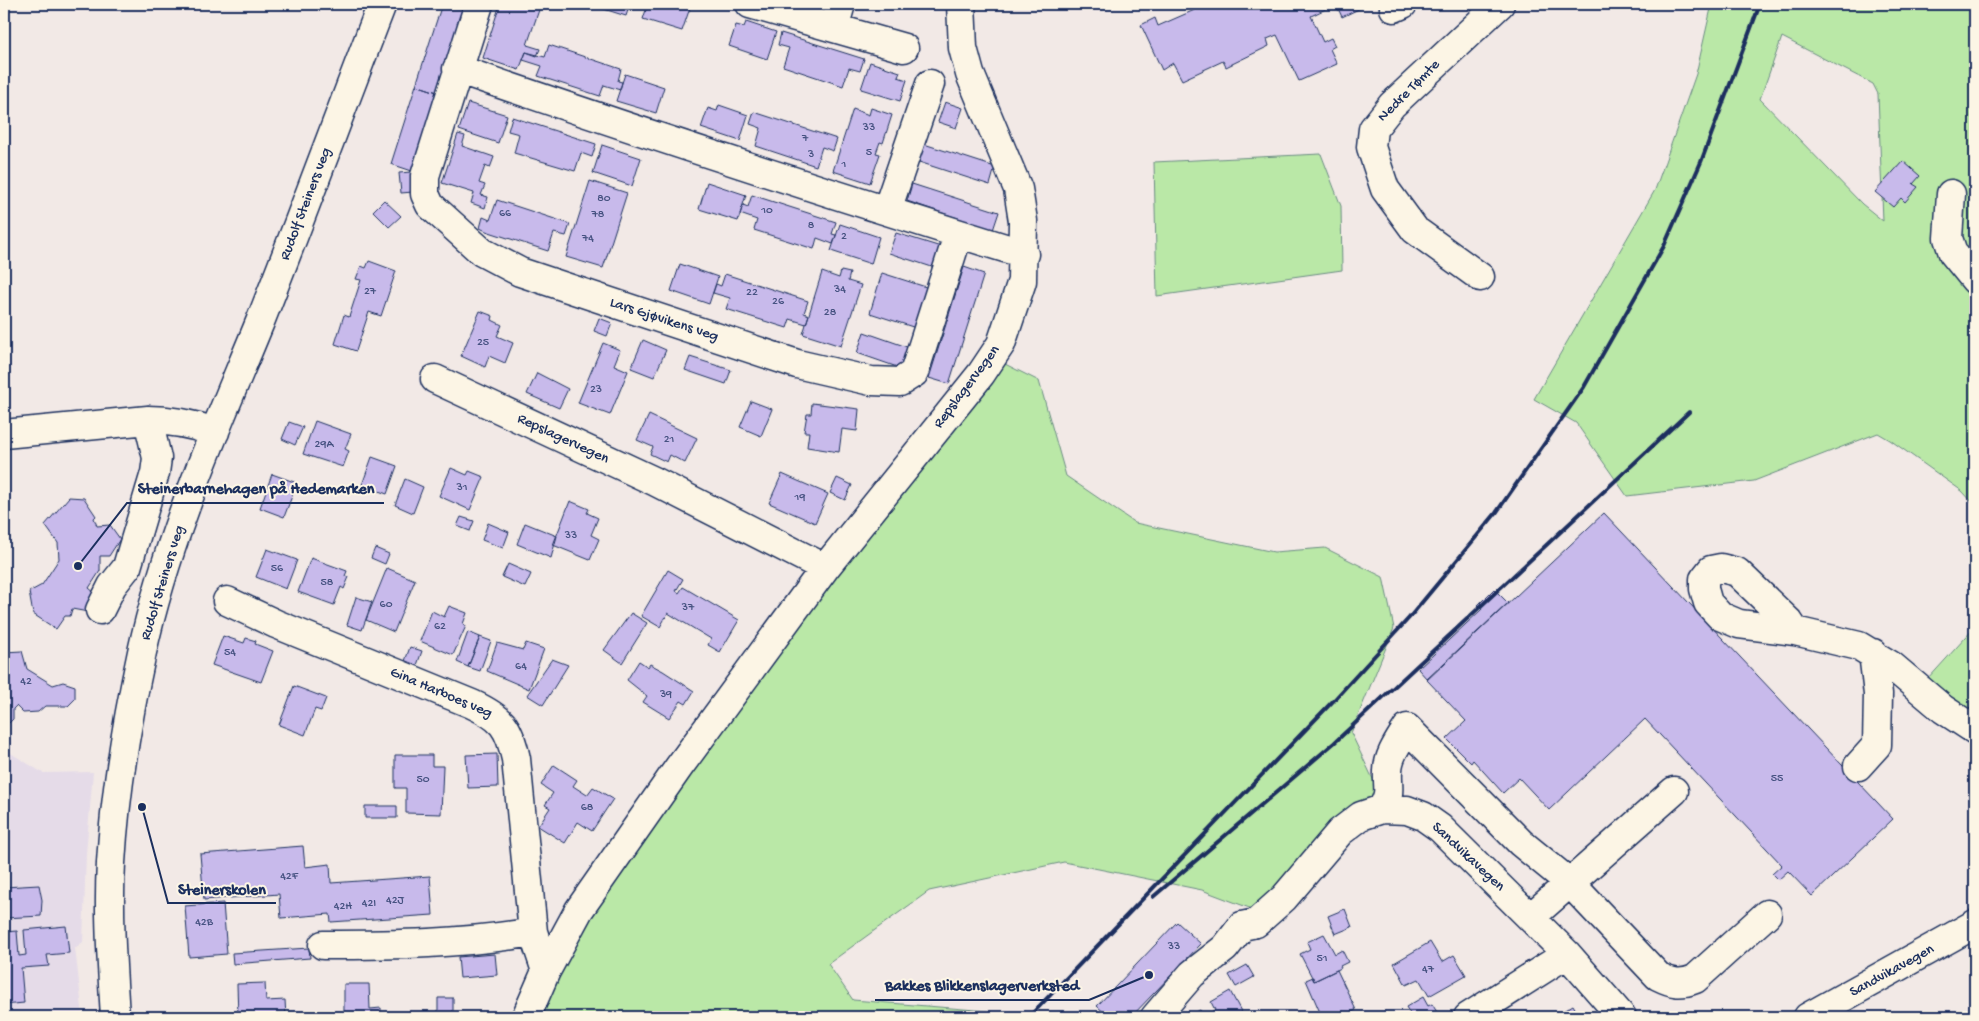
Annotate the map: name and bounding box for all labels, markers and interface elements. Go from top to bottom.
street label: Nedre Tømte [1374,56,1444,126]
house number: 33 [862,121,875,135]
house number: 7 [801,132,809,146]
street label: Rudolf Steiners veg [276,145,336,263]
house number: 5 [866,146,872,160]
house number: 3 [807,148,814,162]
house number: 1 [841,158,847,172]
house number: 80 [597,192,611,206]
house number: 10 [760,204,773,218]
house number: 66 [499,207,512,221]
house number: 78 [591,208,605,222]
house number: 8 [808,219,815,233]
house number: 2 [841,230,847,244]
house number: 74 [581,232,594,246]
house number: 34 [833,283,846,297]
house number: 27 [364,285,377,299]
house number: 22 [746,286,758,300]
street label: Lars Gjøvikens veg [607,294,721,346]
house number: 26 [772,295,785,309]
house number: 28 [824,306,837,320]
house number: 25 [477,336,489,350]
street label: Repslagervegen [930,342,1004,432]
house number: 23 [590,383,602,397]
street label: Repslagervegen [514,410,612,468]
house number: 21 [664,433,675,447]
house number: 29A [315,438,334,452]
callout: Steinerbarnehagen på Hedemarken [127,472,384,503]
text: Steinerbarnehagen på Hedemarken [138,480,375,500]
house number: 31 [455,481,468,495]
house number: 19 [794,491,805,505]
street label: Rudolf Steiners veg [137,523,189,643]
house number: 33 [564,529,577,543]
house number: 56 [271,562,284,576]
house number: 58 [321,576,334,590]
house number: 60 [380,598,393,612]
house number: 37 [681,601,695,615]
house number: 62 [434,620,446,634]
house number: 54 [224,646,236,660]
house number: 64 [515,660,527,674]
street label: Gina Harboes veg [387,663,495,723]
house number: 42 [20,675,32,689]
house number: 39 [659,688,672,702]
house number: 55 [1771,772,1783,786]
house number: 50 [416,773,430,787]
house number: 68 [581,801,594,815]
street label: Sandvikavegen [1428,818,1508,896]
house number: 42F [280,870,299,884]
callout: Steinerskolen [168,872,276,903]
text: Steinerskolen [178,882,266,901]
house number: 42J [386,894,405,908]
house number: 42I [362,897,376,911]
house number: 42H [334,900,352,914]
house number: 42B [195,916,214,930]
house number: 33 [1167,940,1180,954]
street label: Sandvikavegen [1847,940,1937,1002]
house number: 51 [1316,952,1328,966]
house number: 47 [1422,963,1435,977]
callout: Bakkes Blikkenslagerverksted [875,969,1089,1000]
text: Bakkes Blikkenslagerverksted [884,978,1081,997]

